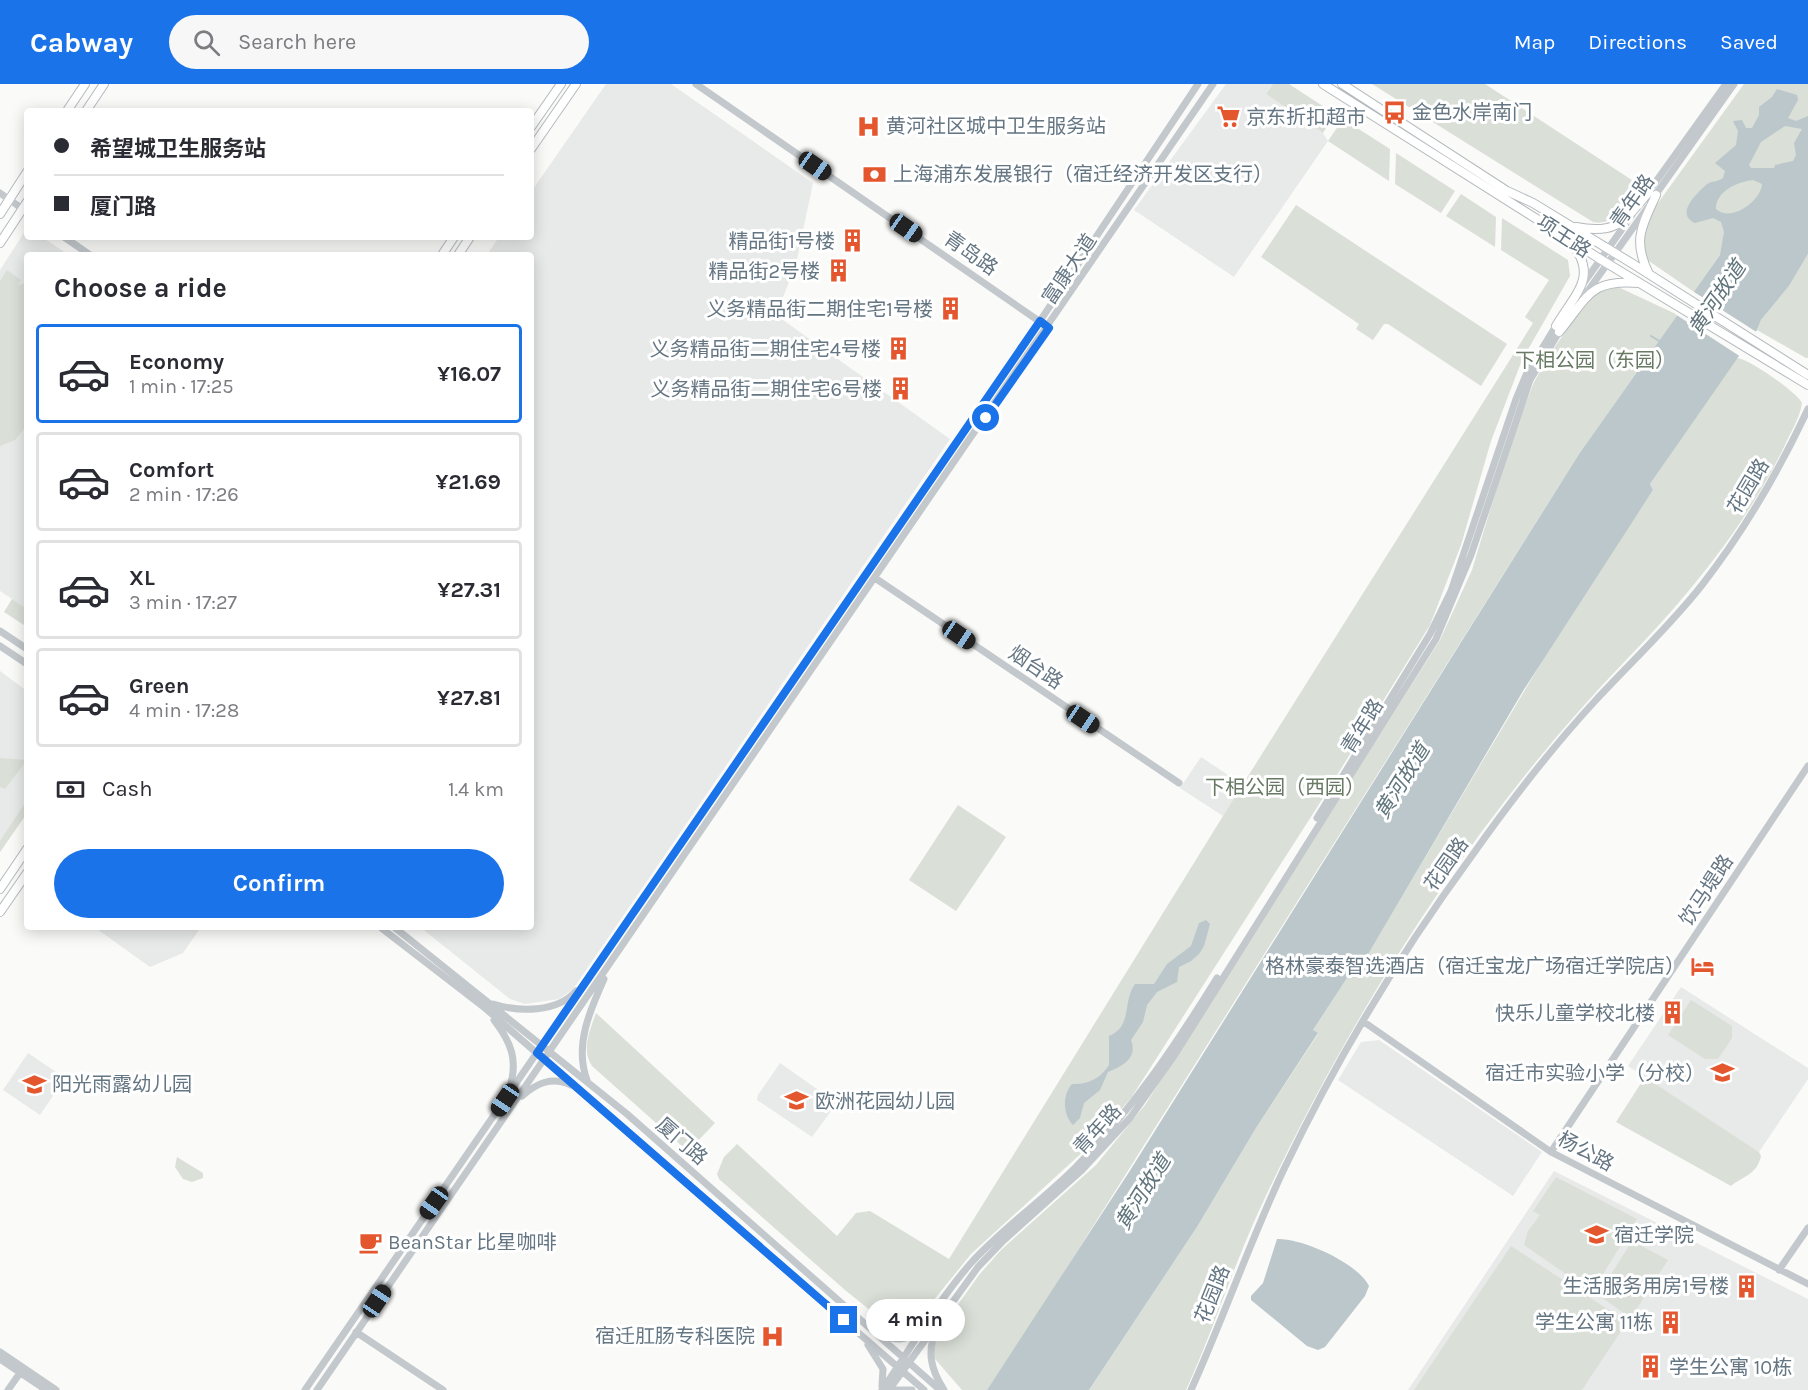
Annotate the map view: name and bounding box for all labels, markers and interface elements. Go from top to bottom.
search box [169,15,589,69]
text: Cabway [30,26,133,59]
icon: search [190,26,223,59]
text: Search here [238,29,356,55]
text: Map [1514,30,1555,54]
text: Directions [1588,30,1687,54]
text: Saved [1720,30,1778,54]
bus stop icon: 金色水岸南门 [1381,99,1407,125]
place label: 金色水岸南门 [1412,101,1532,124]
supermarket icon: 京东折扣超市 [1215,104,1241,130]
place label: 京东折扣超市 [1246,106,1366,129]
hospital icon: 黄河社区城中卫生服务站 [855,113,881,139]
place label: 黄河社区城中卫生服务站 [886,115,1106,138]
text: 希望城卫生服务站 [90,136,266,162]
car [795,148,835,184]
bank icon: 上海浦东发展银行（宿迁经济开发区支行） [862,161,888,187]
place label: 上海浦东发展银行（宿迁经济开发区支行） [893,163,1273,186]
street label: 青年路 [1606,170,1659,232]
text: 厦门路 [90,194,156,220]
car [886,210,926,246]
street label: 项王路 [1532,210,1595,262]
street label: 青岛路 [940,227,1002,280]
building icon: 精品街1号楼 [840,228,866,254]
place label: 精品街1号楼 [728,230,835,253]
street label: 富康大道 [1038,230,1101,309]
water label: 黄河故道 [1684,254,1752,340]
building icon: 精品街2号楼 [825,258,851,284]
place label: 精品街2号楼 [708,260,820,283]
text: Choose a ride [54,272,227,304]
building icon: 义务精品街二期住宅1号楼 [938,296,964,322]
place label: 义务精品街二期住宅1号楼 [706,298,933,321]
building icon: 义务精品街二期住宅4号楼 [886,336,912,362]
place label: 义务精品街二期住宅4号楼 [650,338,881,361]
icon: car [57,347,111,401]
text: Economy [129,349,224,375]
park label: 下相公园（东园） [1515,349,1675,372]
text: ¥16.07 [437,361,501,387]
text: 1 min · 17:25 [129,375,234,398]
building icon: 义务精品街二期住宅6号楼 [887,376,913,402]
place label: 义务精品街二期住宅6号楼 [651,378,882,401]
route start [972,404,999,431]
icon: car [57,455,111,509]
street label: 花园路 [1723,455,1774,518]
text: Comfort [129,457,214,483]
text: ¥21.69 [435,469,501,495]
text: 2 min · 17:26 [129,483,239,506]
icon: car [57,563,111,617]
text: XL [129,565,155,591]
text: ¥27.31 [438,577,501,603]
text: 3 min · 17:27 [129,591,237,614]
car [939,617,979,653]
street label: 烟台路 [1004,641,1067,694]
icon: car [57,671,111,725]
text: Green [129,673,190,699]
text: ¥27.81 [437,685,501,711]
street label: 青年路 [1337,695,1388,758]
text: 4 min · 17:28 [129,699,239,722]
car [1063,701,1103,737]
water label: 黄河故道 [1370,736,1436,823]
icon: cash [54,773,87,806]
text: Cash [102,776,152,802]
park label: 下相公园（西园） [1205,776,1365,799]
text: 1.4 km [448,778,504,801]
street label: 花园路 [1420,833,1473,895]
button: Confirm [54,849,504,918]
street label: 饮马堤路 [1675,850,1738,930]
hotel icon: 格林豪泰智选酒店（宿迁宝龙广场宿迁学院店） [1690,953,1716,979]
place label: 格林豪泰智选酒店（宿迁宝龙广场宿迁学院店） [1265,955,1685,978]
building icon: 快乐儿童学校北楼 [1660,1000,1686,1026]
place label: 快乐儿童学校北楼 [1495,1002,1655,1025]
school or university icon: 宿迁市实验小学（分校） [1710,1060,1736,1086]
place label: 宿迁市实验小学（分校） [1485,1062,1705,1085]
school or university icon: 阳光雨露幼儿园 [21,1071,47,1097]
place label: 阳光雨露幼儿园 [52,1073,192,1096]
car [487,1080,523,1120]
school or university icon: 欧洲花园幼儿园 [784,1088,810,1114]
place label: 欧洲花园幼儿园 [815,1090,955,1113]
street label: 青年路 [1069,1099,1126,1159]
street label: 厦门路 [651,1113,712,1170]
street label: 杨公路 [1554,1127,1618,1176]
water label: 黄河故道 [1111,1147,1177,1234]
car [416,1183,452,1223]
school or university icon: 宿迁学院 [1583,1222,1609,1248]
place label: 宿迁学院 [1614,1224,1694,1247]
cafe icon: BeanStar 比星咖啡 [357,1229,383,1255]
place label: BeanStar 比星咖啡 [388,1231,556,1254]
street label: 花园路 [1191,1262,1234,1326]
building icon: 生活服务用房1号楼 [1734,1273,1760,1299]
place label: 生活服务用房1号楼 [1562,1275,1729,1298]
car [359,1281,395,1321]
callout: 4 min [865,1299,964,1341]
route end [830,1306,857,1333]
text: 4 min [888,1308,943,1331]
building icon: 学生公寓 11栋 [1658,1309,1684,1335]
place label: 学生公寓 11栋 [1535,1311,1653,1334]
hospital icon: 宿迁肛肠专科医院 [760,1323,786,1349]
place label: 宿迁肛肠专科医院 [595,1325,755,1348]
building icon: 学生公寓 10栋 [1638,1354,1664,1380]
place label: 学生公寓 10栋 [1669,1356,1792,1379]

